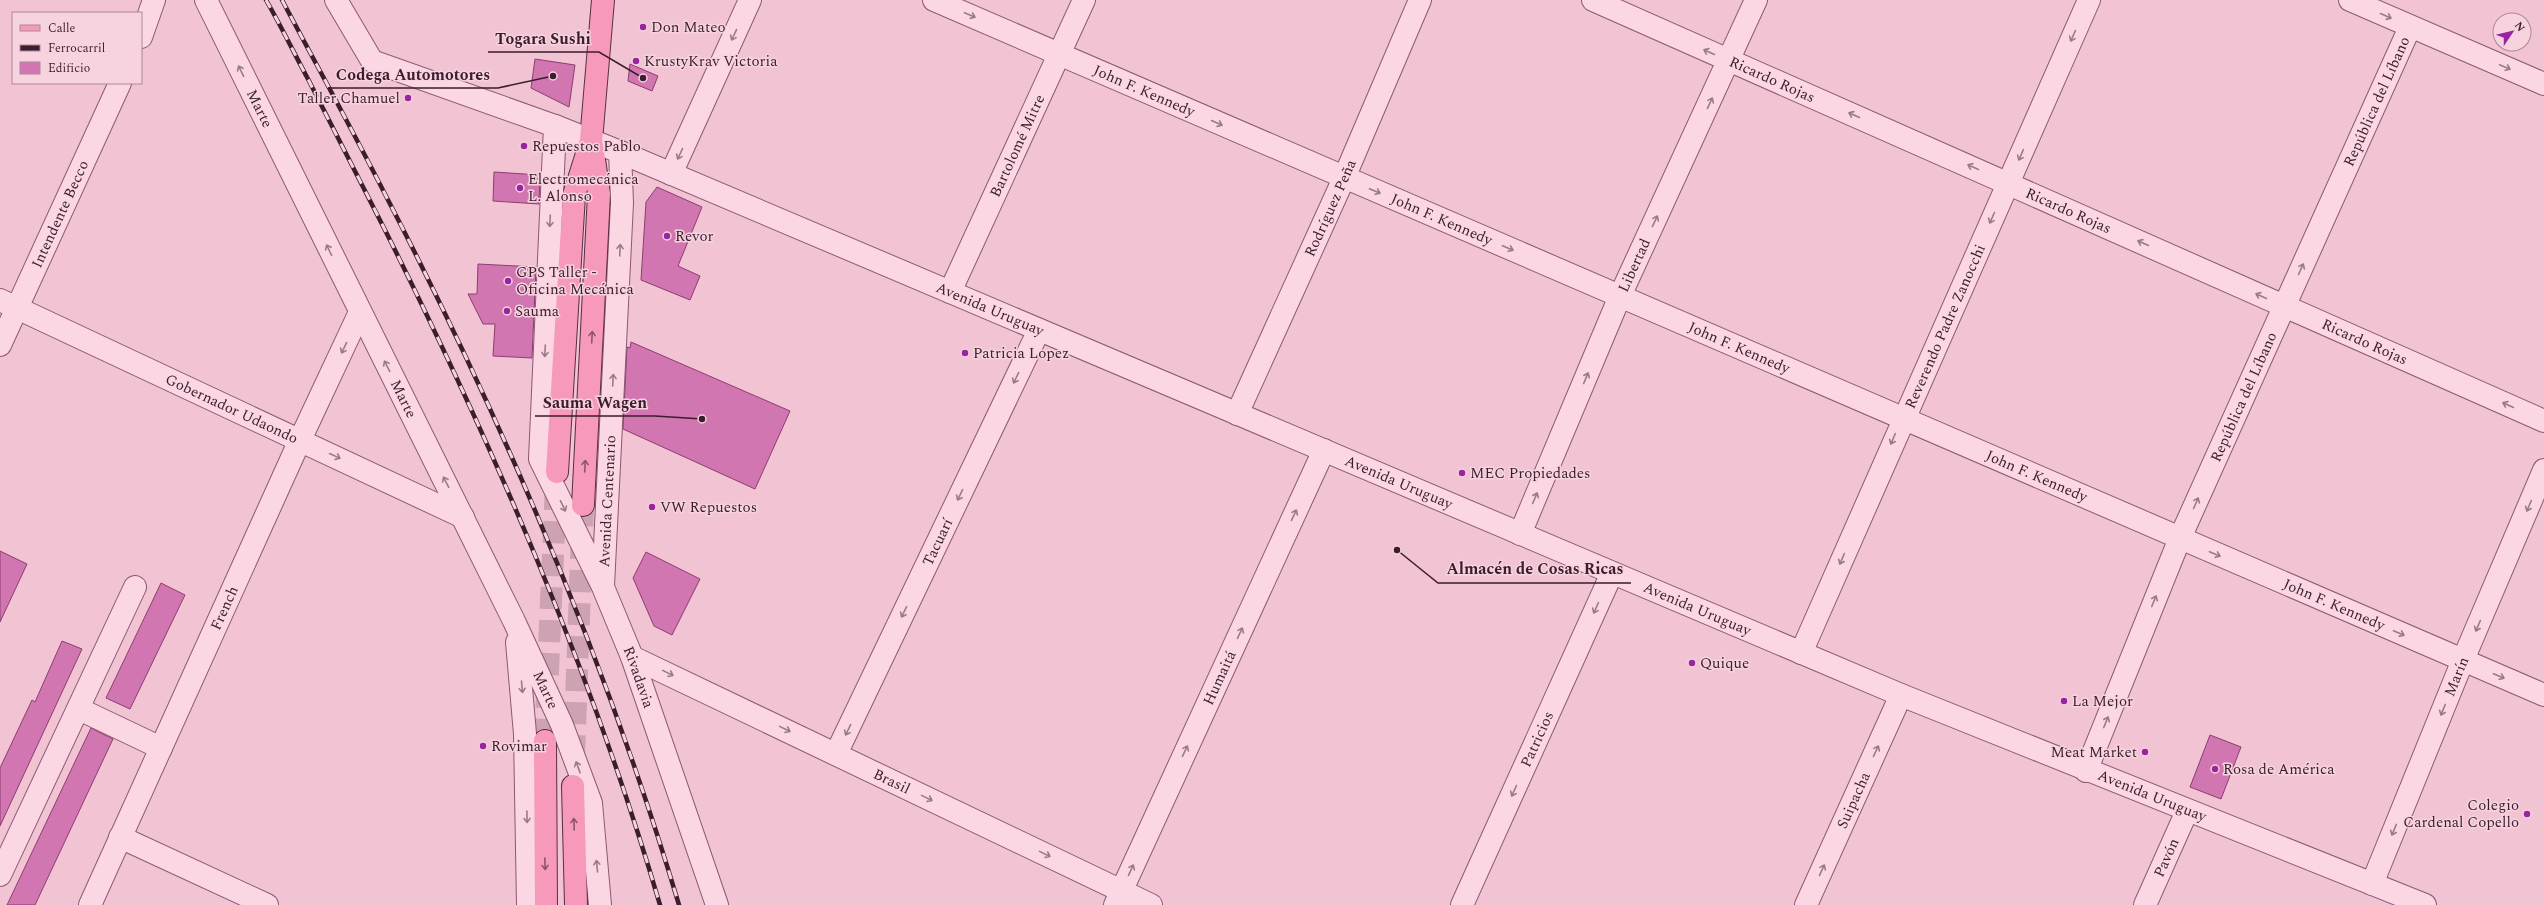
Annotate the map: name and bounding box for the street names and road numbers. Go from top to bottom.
street label: República del Líbano [2338,33,2416,170]
street label: Ricardo Rojas [1725,51,1819,109]
street label: John F. Kennedy [1090,59,1199,124]
street label: Marte [240,85,279,132]
street label: Bartolomé Mitre [984,91,1051,201]
street label: Rodríguez Peña [1299,155,1363,261]
street label: Intendente Becco [26,157,95,272]
street label: Ricardo Rojas [2022,182,2115,240]
street label: John F. Kennedy [1387,188,1497,252]
street label: Libertad [1612,235,1657,296]
street label: Reverendo Padre Zanocchi [1899,241,1992,412]
street label: Avenida Uruguay [932,276,1048,343]
street label: Ricardo Rojas [2318,313,2411,371]
street label: John F. Kennedy [1685,316,1794,380]
street label: República del Líbano [2205,328,2283,466]
street label: Gobernador Udaondo [161,368,302,450]
street label: Marte [384,376,423,422]
street label: Avenida Centenario [593,435,622,568]
street label: John F. Kennedy [1982,444,2092,509]
street label: Avenida Uruguay [1341,450,1457,516]
street label: Tacuarí [917,513,960,570]
street label: John F. Kennedy [2279,573,2389,637]
street label: Avenida Uruguay [1639,576,1755,642]
street label: French [205,582,245,634]
street label: Rivadavia [617,643,660,712]
street label: Humaitá [1197,646,1243,709]
street label: Marín [2438,653,2475,700]
street label: Marte [526,667,564,713]
street label: Patricios [1515,708,1560,771]
street label: Brasil [869,763,914,800]
street label: Avenida Uruguay [2094,764,2211,829]
street label: Suipacha [1831,768,1877,833]
street label: Pavón [2148,834,2186,881]

